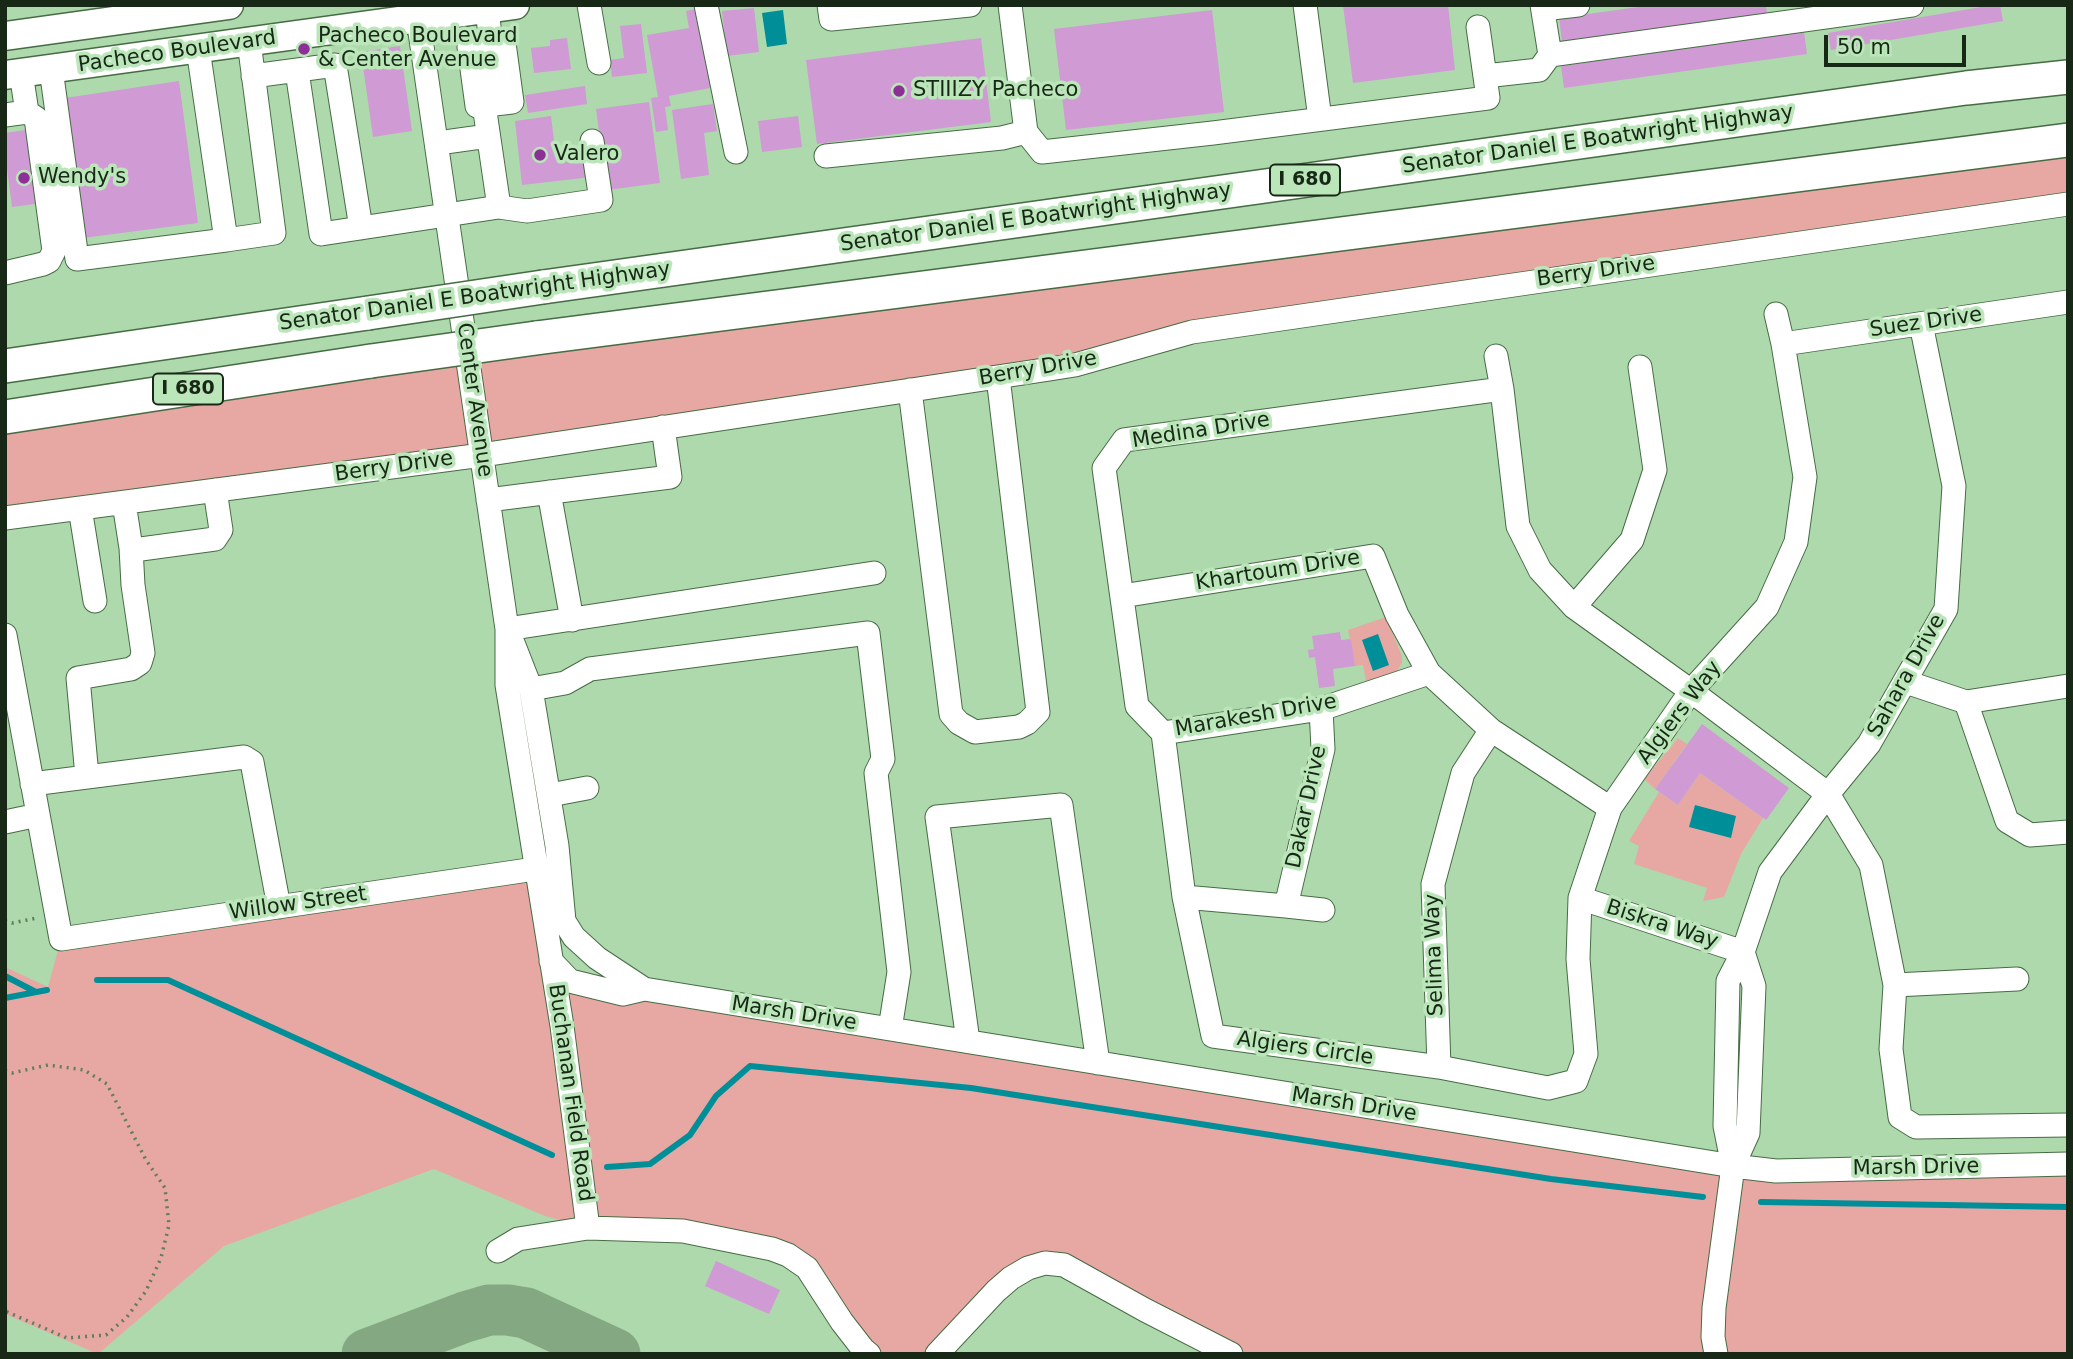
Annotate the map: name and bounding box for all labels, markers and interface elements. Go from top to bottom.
scale bar [1828,21,1970,65]
place label: Pacheco Boulevard & Center Avenue [318,24,518,74]
street label: Pacheco Boulevard [76,26,278,78]
text: 50 m [1837,35,1891,59]
marker: Pacheco Boulevard & Center Avenue [296,41,312,57]
place label: STIIIZY Pacheco [913,78,1078,104]
marker: STIIIZY Pacheco [891,83,907,99]
street label: Senator Daniel E Boatwright Highway [1401,100,1795,180]
place label: Valero [554,142,619,168]
marker: Valero [532,147,548,163]
road number: I 680 [1270,164,1340,196]
place label: Wendy's [38,165,126,191]
marker: Wendy's [16,170,32,186]
street label: Senator Daniel E Boatwright Highway [839,178,1233,258]
street label: Berry Drive [1535,251,1657,293]
street label: Senator Daniel E Boatwright Highway [278,257,672,337]
street label: Suez Drive [1868,303,1984,343]
street label: Center Avenue [451,321,497,479]
street label: Berry Drive [977,346,1099,392]
road number: I 680 [153,374,223,404]
street label: Medina Drive [1130,408,1272,454]
street label: Berry Drive [333,446,455,488]
street label: Khartoum Drive [1194,546,1362,596]
street label: Sahara Drive [1863,610,1951,742]
street label: Algiers Way [1633,656,1727,770]
street label: Marakesh Drive [1173,689,1339,743]
street label: Dakar Drive [1282,743,1332,871]
street label: Willow Street [228,882,368,926]
street label: Selima Way [1420,893,1450,1017]
street label: Biskra Way [1603,895,1721,955]
street label: Buchanan Field Road [542,983,598,1203]
street label: Marsh Drive [730,992,858,1036]
street label: Algiers Circle [1235,1027,1375,1071]
street label: Marsh Drive [1290,1083,1418,1127]
street label: Marsh Drive [1853,1154,1979,1182]

